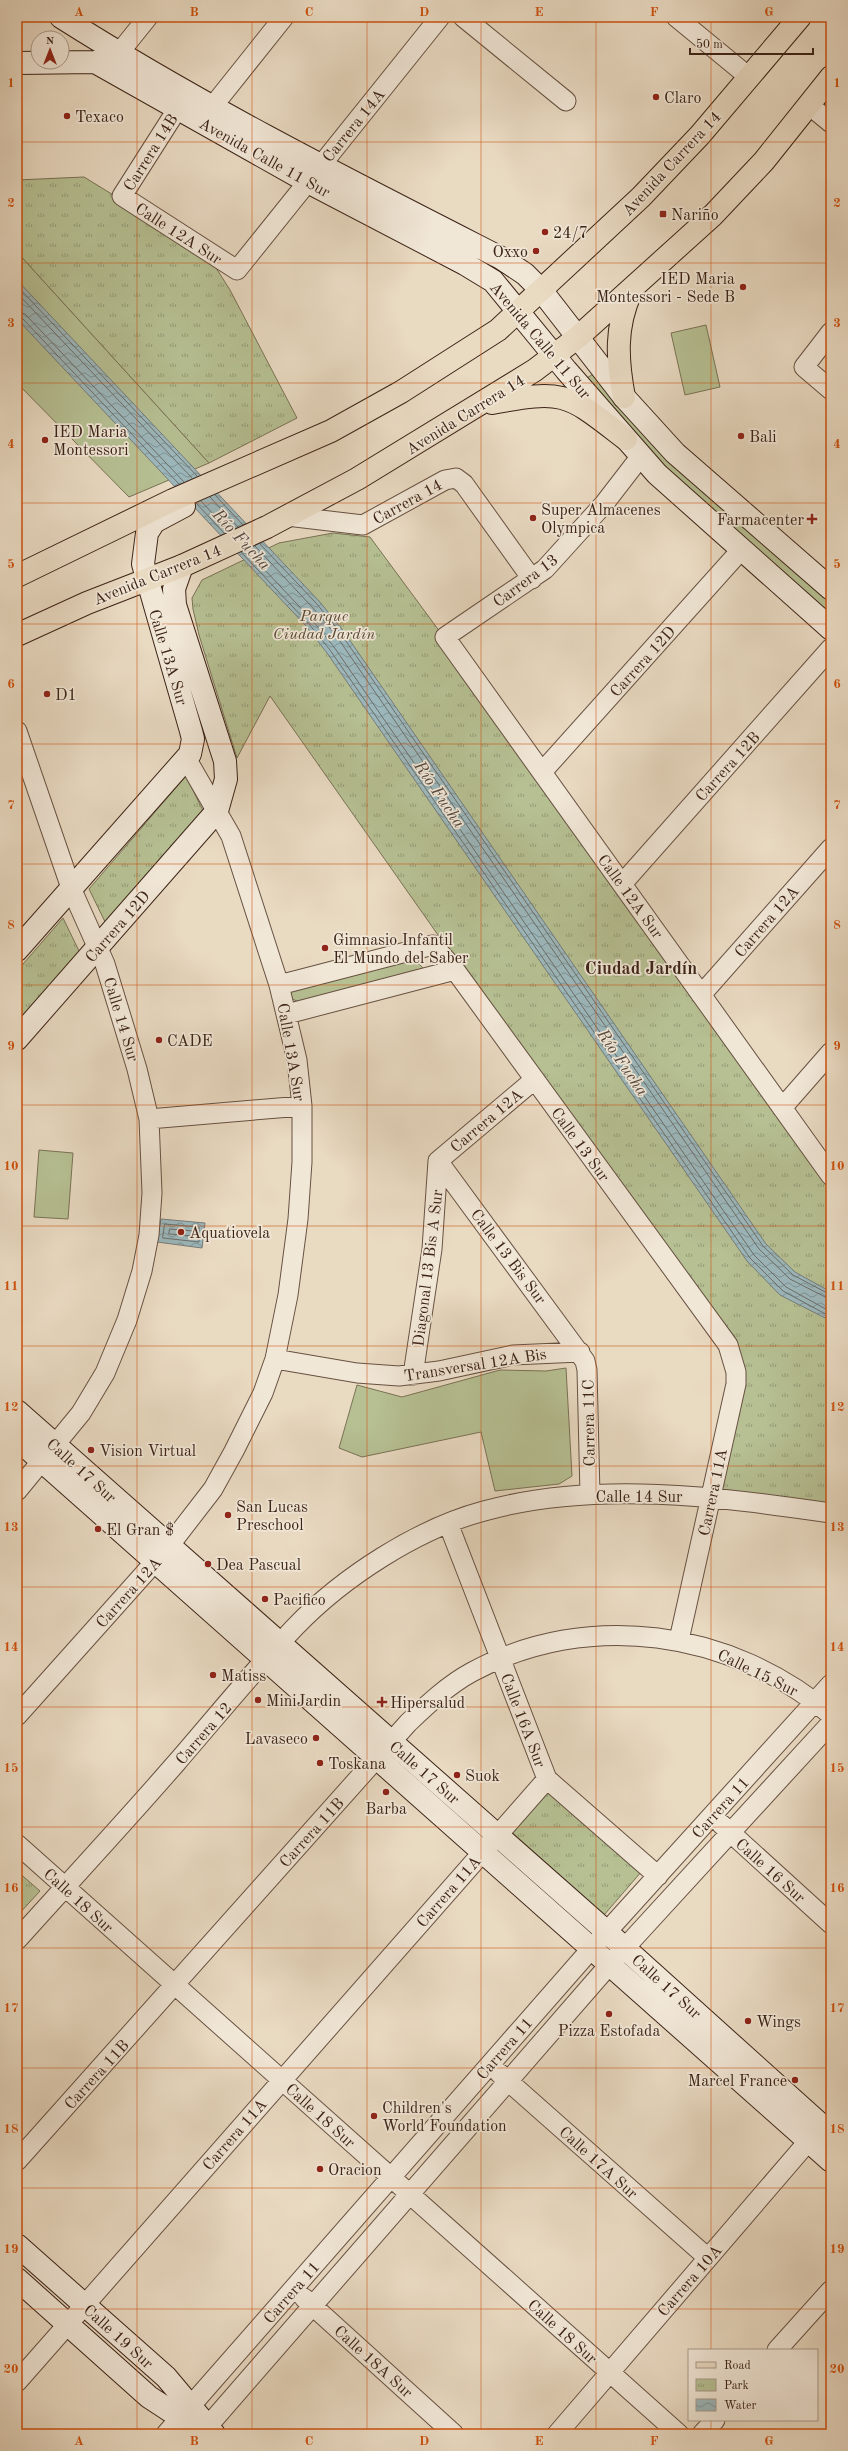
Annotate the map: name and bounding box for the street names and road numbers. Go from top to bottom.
street label: Carrera 14A [320,87,389,166]
street label: Avenida Carrera 14 [620,109,725,220]
street label: Carrera 14B [122,112,182,194]
street label: Avenida Calle 11 Sur [196,116,333,202]
street label: Calle 12A Sur [132,201,224,269]
street label: Avenida Calle 11 Sur [486,280,593,403]
street label: Avenida Carrera 14 [404,373,528,459]
street label: Carrera 14 [371,477,445,528]
street label: Avenida Carrera 14 [91,543,224,609]
street label: Carrera 13 [491,552,562,611]
street label: Calle 13A Sur [145,608,189,708]
street label: Carrera 12D [608,624,679,701]
street label: Carrera 12B [693,729,764,805]
street label: Calle 12A Sur [594,852,665,942]
street label: Carrera 12A [732,884,803,961]
street label: Carrera 12D [83,888,154,966]
street label: Calle 14 Sur [100,976,141,1064]
street label: Calle 13A Sur [274,1002,307,1103]
street label: Carrera 12A [448,1087,526,1156]
street label: Calle 13 Sur [547,1105,612,1185]
street label: Diagonal 13 Bis A Sur [411,1188,447,1348]
street label: Calle 13 Bis Sur [467,1207,548,1308]
street label: Transversal 12A Bis [403,1347,548,1385]
street label: Carrera 11C [581,1379,599,1467]
street label: Calle 17 Sur [43,1436,119,1507]
street label: Carrera 11A [697,1447,731,1538]
street label: Calle 14 Sur [595,1490,683,1506]
street label: Carrera 12A [94,1555,165,1632]
street label: Calle 15 Sur [714,1648,800,1700]
street label: Calle 16A Sur [497,1671,548,1770]
street label: Carrera 12 [173,1700,236,1768]
street label: Calle 17 Sur [386,1739,462,1808]
street label: Carrera 11 [690,1775,753,1842]
street label: Carrera 11B [277,1795,348,1871]
street label: Calle 16 Sur [732,1836,808,1907]
street label: Carrera 11A [414,1854,485,1931]
street label: Calle 18 Sur [40,1866,116,1937]
street label: Calle 17 Sur [628,1952,704,2023]
street label: Carrera 11 [474,2015,537,2083]
street label: Carrera 11B [62,2037,133,2113]
street label: Calle 18 Sur [282,2081,358,2152]
street label: Carrera 11A [200,2097,271,2174]
street label: Calle 17A Sur [555,2124,640,2203]
street label: Carrera 10A [655,2243,726,2320]
street label: Carrera 11 [261,2259,324,2327]
street label: Calle 18 Sur [524,2297,600,2368]
street label: Calle 19 Sur [80,2302,156,2373]
street label: Calle 18A Sur [330,2323,415,2402]

